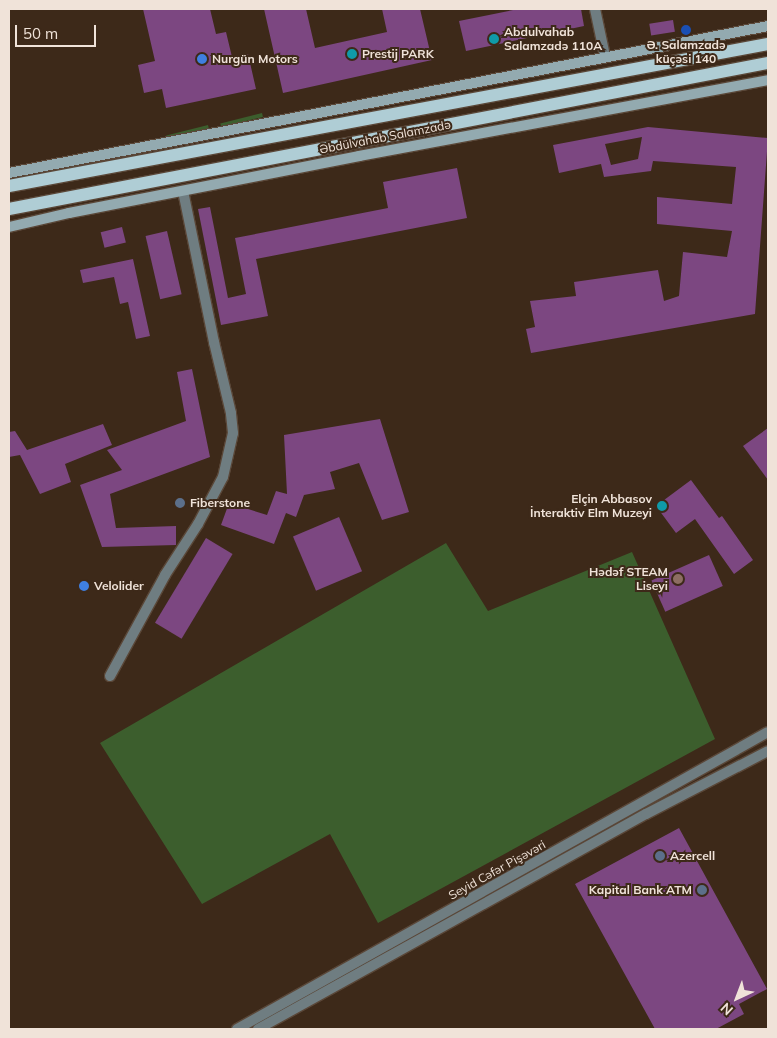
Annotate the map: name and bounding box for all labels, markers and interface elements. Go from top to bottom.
scale bar [18,15,99,47]
text: 50 m [23,24,58,43]
marker: Ə. Salamzadə küçəsi 140 [680,24,692,36]
place label: Abdulvahab Salamzadə 110A [504,25,602,53]
marker: Abdulvahab Salamzadə 110A [488,33,500,45]
place label: Ə. Salamzadə küçəsi 140 [646,38,726,66]
place label: Prestij PARK [362,47,434,61]
marker: Prestij PARK [346,48,358,60]
place label: Nurgün Motors [212,52,298,66]
marker: Nurgün Motors [196,53,208,65]
street label: Əbdülvahab Salamzadə [318,117,452,157]
place label: Elçin Abbasov İnteraktiv Elm Muzeyi [530,492,652,520]
place label: Fiberstone [190,496,250,510]
marker: Fiberstone [174,497,186,509]
marker: Elçin Abbasov İnteraktiv Elm Muzeyi [656,500,668,512]
place label: Hədəf STEAM Liseyi [589,565,668,593]
marker: Hədəf STEAM Liseyi [672,573,684,585]
place label: Velolider [94,579,144,593]
marker: Velolider [78,580,90,592]
street label: Seyid Cəfər Pişəvəri [446,837,548,903]
place label: Azercell [670,849,715,863]
marker: Azercell [654,850,666,862]
place label: Kapital Bank ATM [589,883,692,897]
marker: Kapital Bank ATM [696,884,708,896]
north arrow [712,973,762,1023]
text: N [717,999,737,1019]

